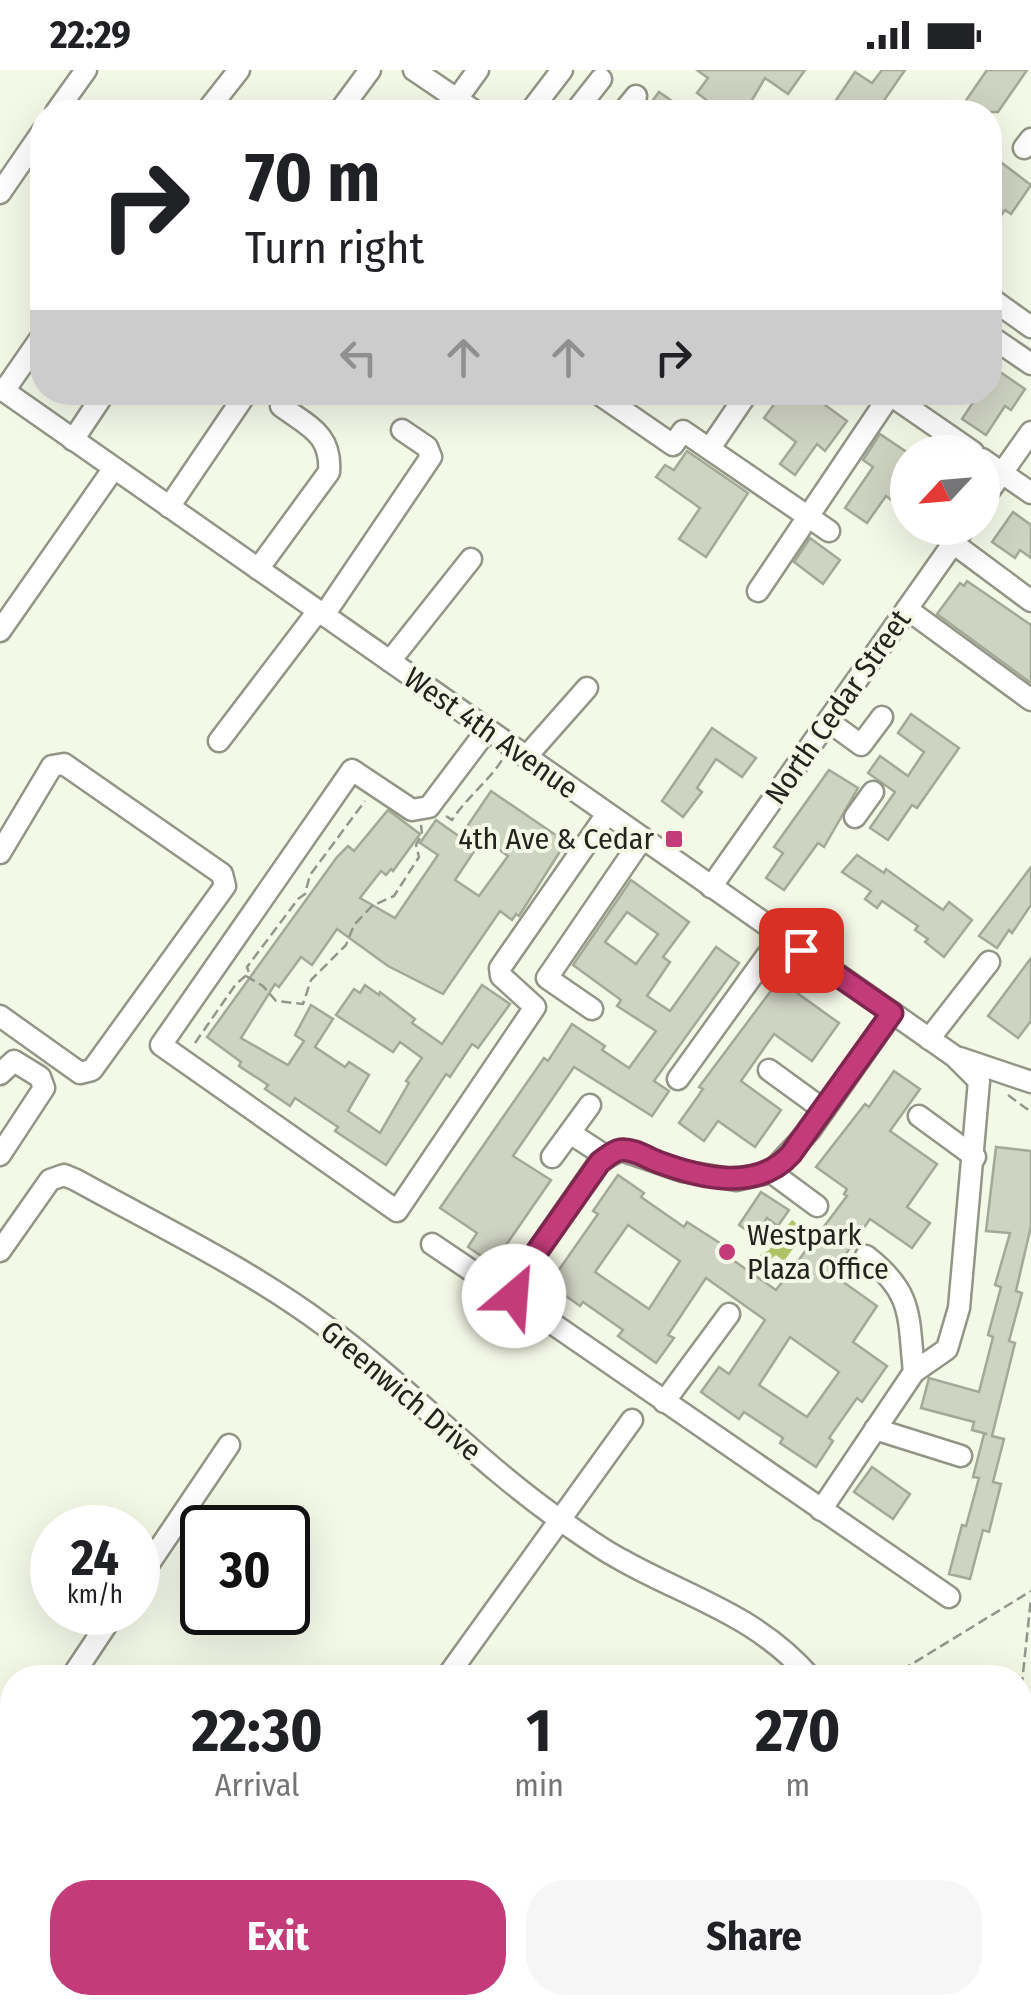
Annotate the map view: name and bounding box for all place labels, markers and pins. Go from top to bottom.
place label: 4th Ave & Cedar [458,821,655,857]
marker: 4th Ave & Cedar [663,828,685,850]
pin [759,908,844,993]
place label: Westpark Plaza Office [747,1217,889,1287]
marker: Westpark Plaza Office [716,1241,738,1263]

